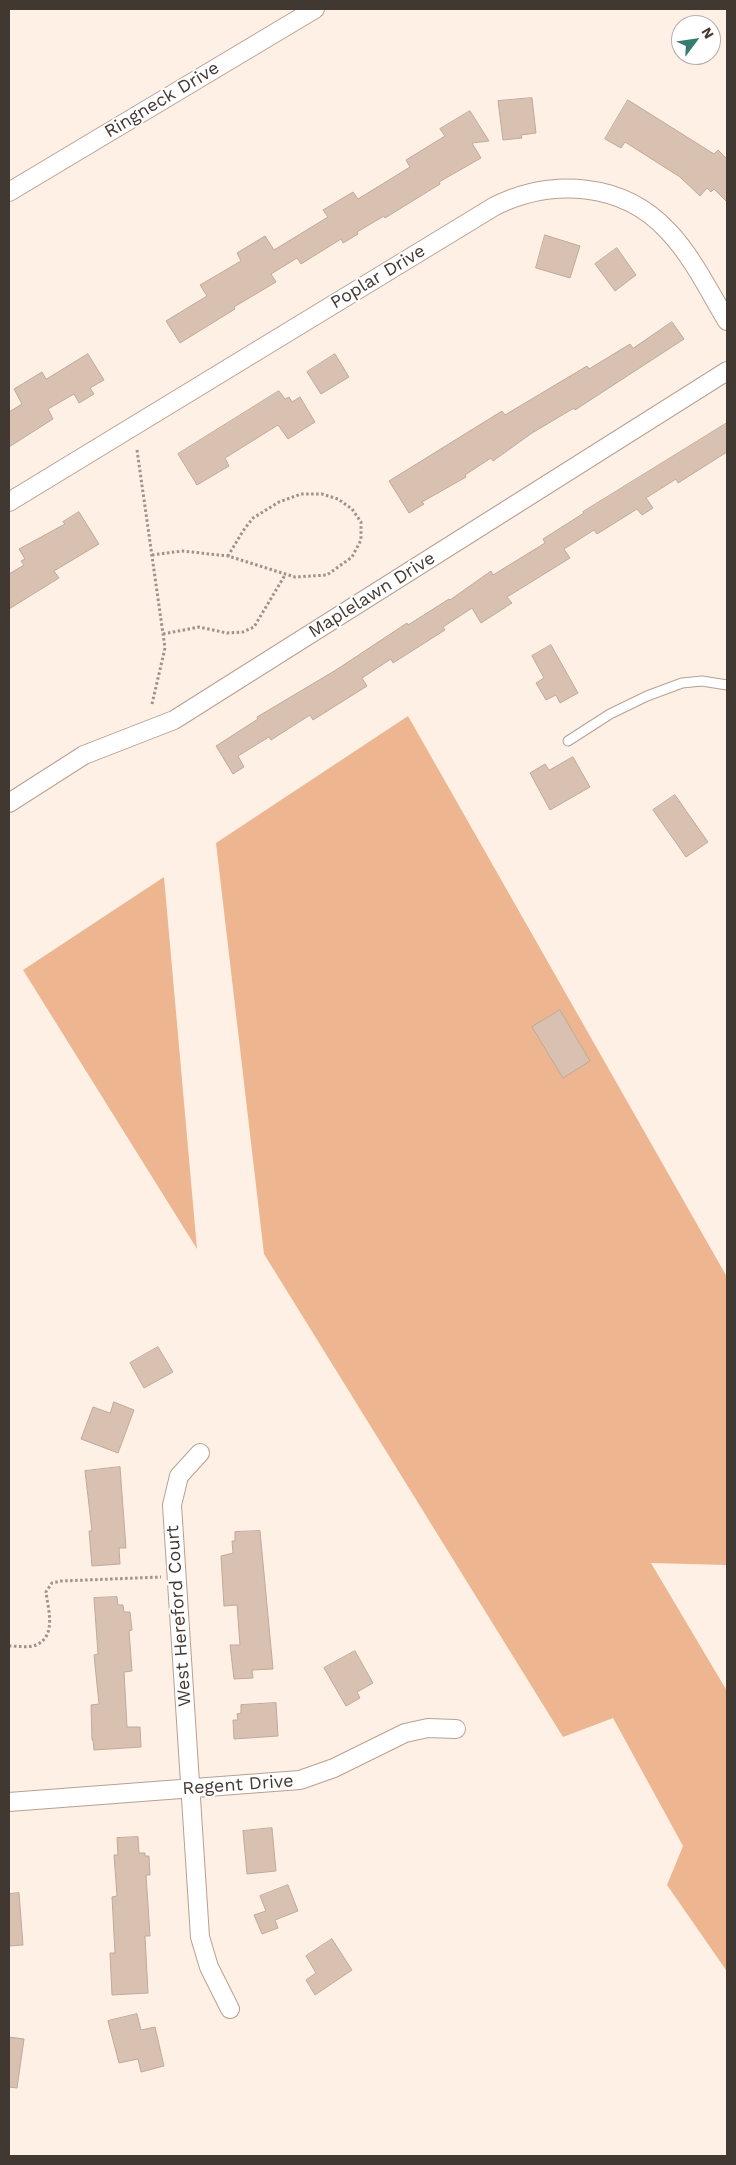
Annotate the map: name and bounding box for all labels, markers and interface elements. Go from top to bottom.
north arrow [671,15,721,65]
text: N [698,24,718,41]
street label: Ringneck Drive [101,57,223,143]
street label: Poplar Drive [327,240,429,314]
street label: Maplelawn Drive [305,547,439,643]
street label: West Hereford Court [162,1525,196,1707]
street label: Regent Drive [182,1770,294,1800]

